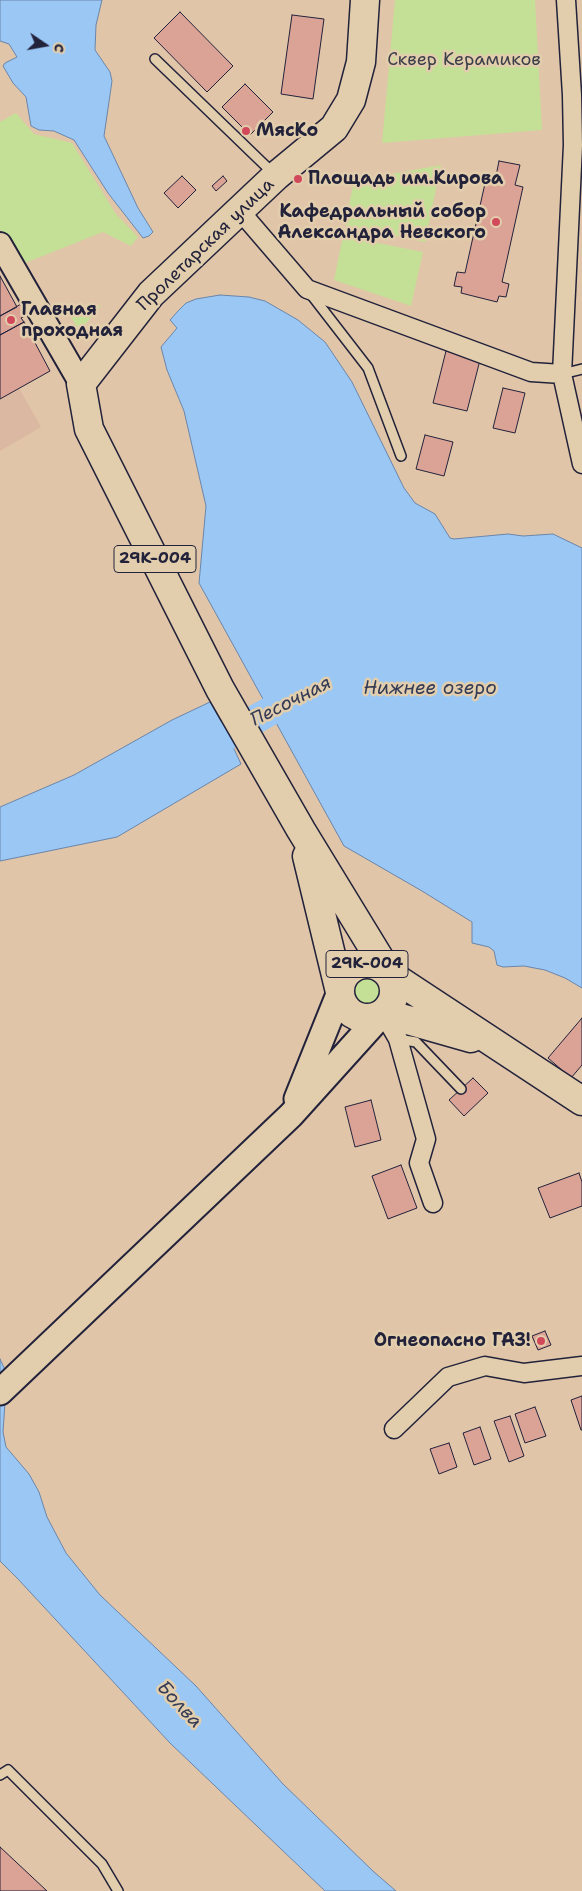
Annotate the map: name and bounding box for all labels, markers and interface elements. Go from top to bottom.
north arrow [20,20,70,70]
text: С [50,42,69,54]
park label: Сквер Керамиков [387,49,541,71]
place label: МясКо [256,120,318,142]
marker: МясКо [240,125,252,137]
place label: Площадь им.Кирова [308,168,503,190]
marker: Площадь им.Кирова [292,173,304,185]
street label: Пролетарская улица [133,174,279,316]
place label: Кафедральный собор Александра Невского [278,201,486,243]
marker: Кафедральный собор Александра Невского [490,216,502,228]
place label: Главная проходная [21,299,123,342]
marker: Главная проходная [5,314,17,326]
road number: 29К-004 [114,546,196,572]
water label: Песочная [247,672,335,732]
water label: Нижнее озеро [363,678,497,700]
road number: 29К-004 [326,951,408,978]
place label: Огнеопасно ГАЗ! [374,1330,531,1352]
marker: Огнеопасно ГАЗ! [535,1335,547,1347]
water label: Болва [151,1677,207,1733]

